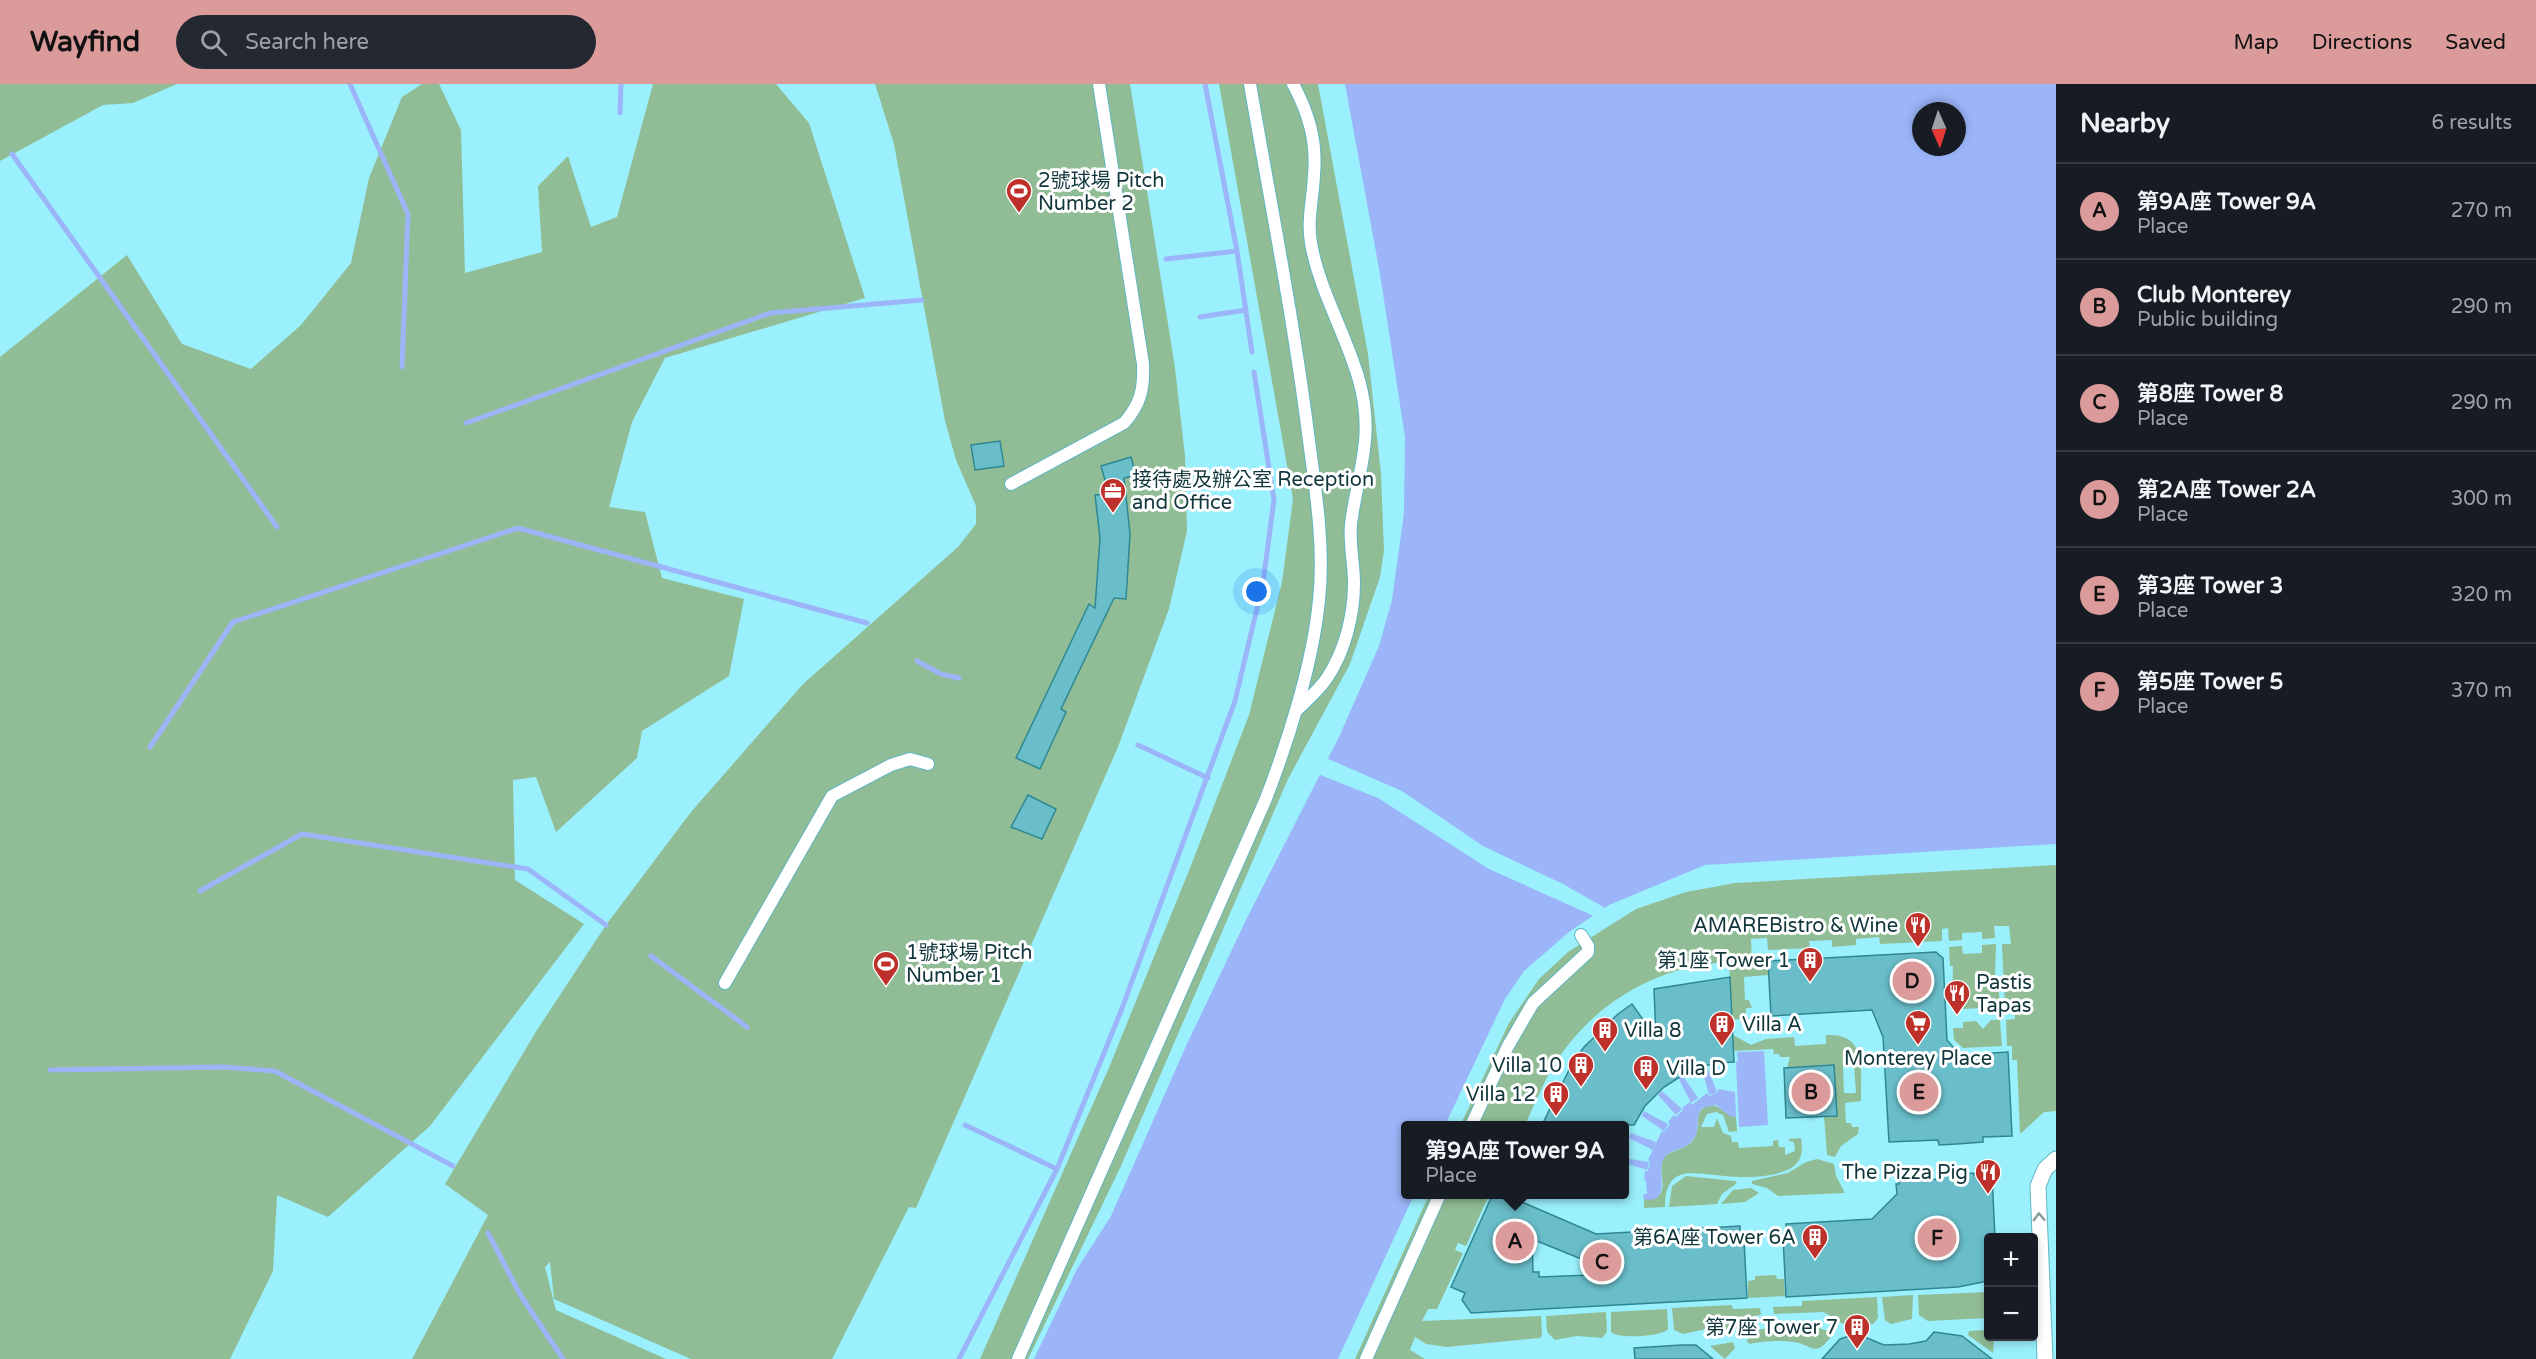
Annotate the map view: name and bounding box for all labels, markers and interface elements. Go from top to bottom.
search box [176,15,596,69]
text: Wayfind [30,25,140,59]
icon: search [197,26,230,59]
text: Search here [245,29,369,55]
text: Map [2233,30,2279,55]
text: Directions [2312,30,2412,55]
text: Saved [2445,30,2506,55]
north arrow [1912,102,1966,156]
text: Nearby [2080,108,2170,139]
text: 6 results [2432,111,2512,135]
place label: 2號球場 Pitch Number 2 [1038,169,1164,216]
sports icon: 2號球場 Pitch Number 2 [1004,176,1034,214]
text: 第9A座 Tower 9A [2137,189,2316,215]
text: A [2092,199,2107,223]
text: 270 m [2451,199,2512,223]
text: Place [2137,215,2188,239]
text: Club Monterey [2137,282,2291,308]
text: B [2093,295,2106,319]
text: 290 m [2451,295,2512,319]
text: Public building [2137,308,2278,332]
text: 第8座 Tower 8 [2137,381,2283,407]
text: C [2093,391,2106,415]
text: 290 m [2451,391,2512,415]
text: Place [2137,407,2188,431]
place label: 接待處及辦公室 Reception and Office [1132,468,1374,515]
office icon: 接待處及辦公室 Reception and Office [1098,476,1128,514]
text: 第2A座 Tower 2A [2137,477,2316,503]
text: D [2092,487,2107,511]
text: 300 m [2451,487,2512,511]
text: Place [2137,503,2188,527]
text: 第3座 Tower 3 [2137,573,2283,599]
your location [1242,577,1271,606]
text: E [2093,583,2106,607]
text: 320 m [2451,583,2512,607]
text: Place [2137,599,2188,623]
text: 第5座 Tower 5 [2137,669,2283,695]
text: F [2093,679,2106,703]
text: 370 m [2451,679,2512,703]
text: Place [2137,695,2188,719]
restaurant icon: AMAREBistro & Wine [1903,910,1933,948]
place label: AMAREBistro & Wine [1693,914,1898,938]
place label: 1號球場 Pitch Number 1 [906,941,1032,988]
building icon: 第1座 Tower 1 [1795,945,1825,983]
sports icon: 1號球場 Pitch Number 1 [871,949,901,987]
place label: 第1座 Tower 1 [1657,949,1790,973]
pin: D [1892,958,1932,1004]
place label: Pastis Tapas [1976,971,2032,1018]
restaurant icon: Pastis Tapas [1942,978,1972,1016]
supermarket icon: Monterey Place [1903,1008,1933,1046]
building icon: Villa A [1707,1009,1737,1047]
place label: Villa A [1742,1013,1802,1037]
building icon: Villa 8 [1590,1015,1620,1053]
place label: Villa 8 [1624,1019,1682,1043]
place label: Monterey Place [1844,1047,1992,1071]
building icon: Villa 10 [1566,1050,1596,1088]
building icon: Villa D [1631,1053,1661,1091]
place label: Villa 10 [1492,1054,1562,1078]
place label: Villa D [1666,1057,1726,1081]
pin: B [1792,1070,1830,1114]
pin: E [1900,1070,1938,1114]
building icon: Villa 12 [1541,1079,1571,1117]
place label: Villa 12 [1466,1083,1536,1107]
popup [1401,1121,1629,1199]
text: 第9A座 Tower 9A [1425,1138,1605,1164]
restaurant icon: The Pizza Pig [1973,1157,2003,1195]
place label: The Pizza Pig [1842,1161,1968,1185]
text: Place [1425,1164,1477,1188]
one-way arrow [2033,1212,2046,1221]
pin: F [1918,1216,1956,1260]
pin: A [1496,1218,1534,1264]
building icon: 第6A座 Tower 6A [1800,1222,1830,1260]
place label: 第6A座 Tower 6A [1633,1226,1796,1250]
map controls [1984,1233,2038,1341]
button: + [1984,1233,2038,1287]
pin: C [1582,1240,1622,1284]
button: − [1984,1287,2038,1341]
building icon: 第7座 Tower 7 [1842,1312,1872,1350]
place label: 第7座 Tower 7 [1705,1316,1838,1340]

